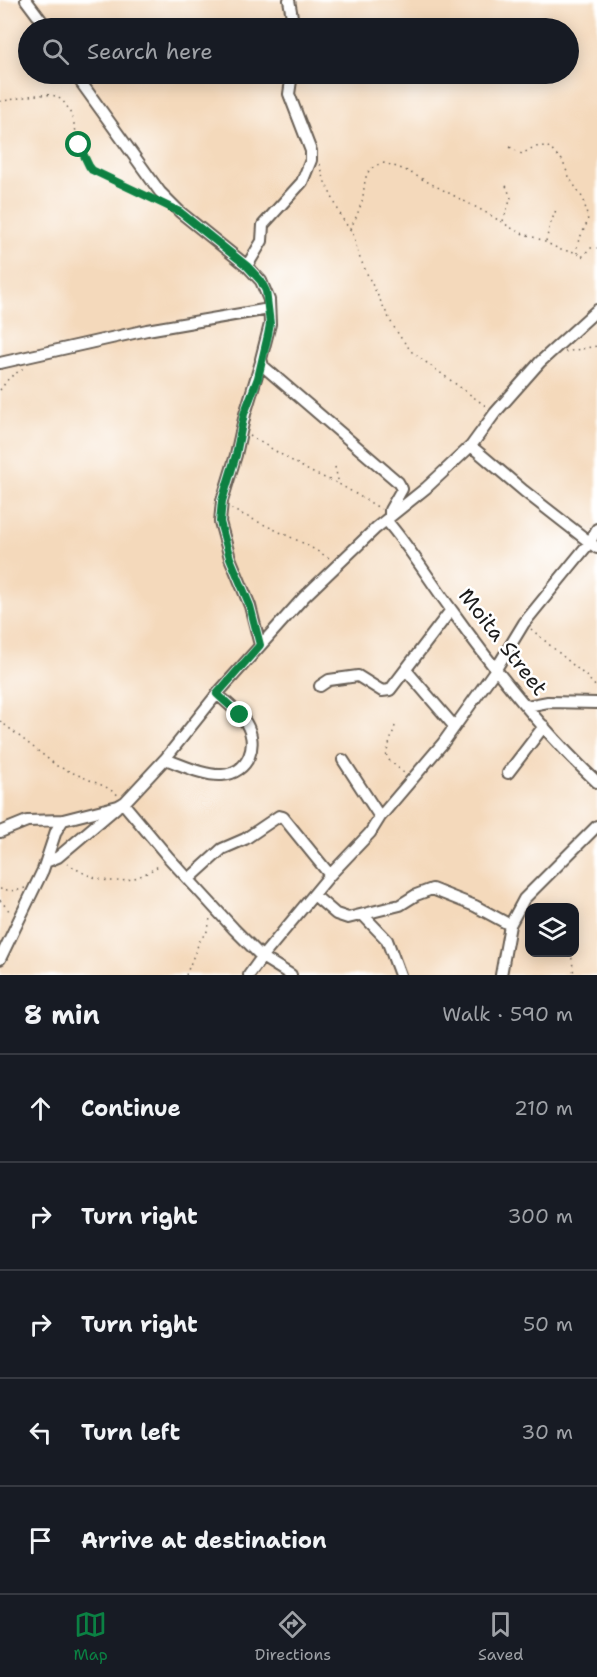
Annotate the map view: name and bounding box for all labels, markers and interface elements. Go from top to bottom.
search box [18,18,579,84]
icon: search [39,35,72,68]
text: Search here [87,37,213,66]
route start [65,131,91,157]
street label: Moita Street [452,583,554,701]
route end [226,701,252,727]
map controls [525,903,579,957]
button: layers [525,903,579,957]
text: 8 min [24,997,100,1032]
text: Walk · 590 m [442,1001,573,1027]
icon: ahead [24,1092,57,1125]
text: Continue [81,1094,181,1123]
text: 210 m [514,1095,573,1121]
icon: right [24,1200,57,1233]
text: Turn right [81,1202,198,1231]
text: 300 m [507,1203,573,1229]
icon: right [24,1308,57,1341]
text: Turn right [81,1310,198,1339]
text: 50 m [523,1311,573,1337]
icon: left [24,1416,57,1449]
text: Turn left [81,1418,180,1447]
text: 30 m [521,1419,573,1445]
icon: arrive [24,1524,57,1557]
text: Arrive at destination [81,1526,327,1555]
tab: Map [74,1608,108,1665]
tab: Directions [255,1608,331,1665]
tab: Saved [478,1608,524,1665]

